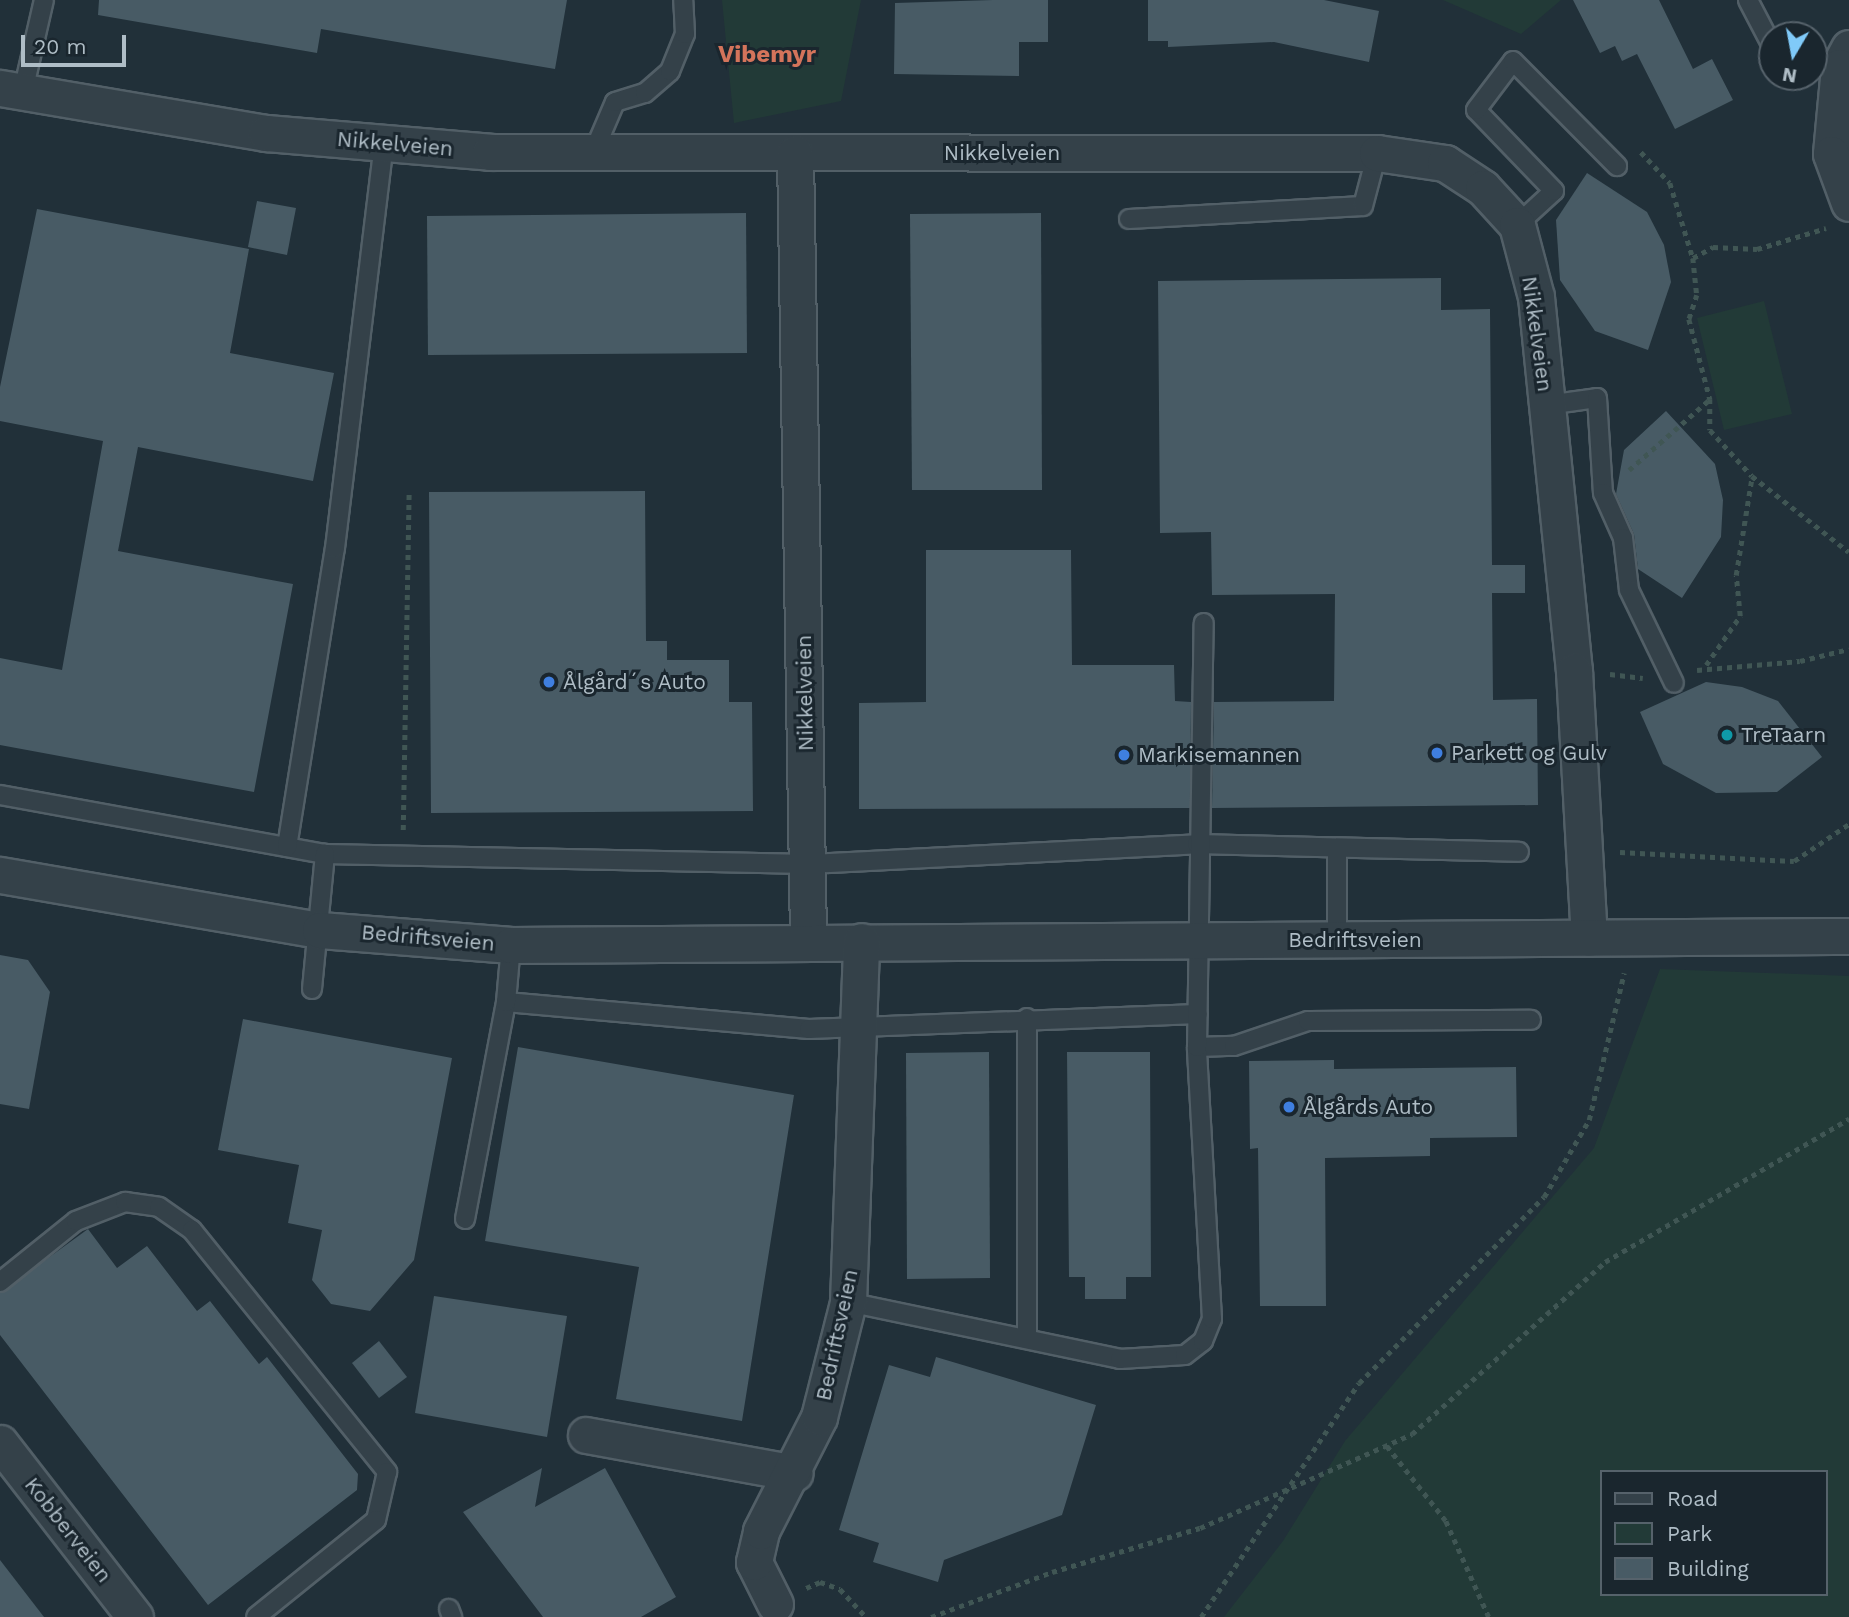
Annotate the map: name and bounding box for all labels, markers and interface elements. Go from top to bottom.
scale bar [24,21,130,65]
north arrow [1758,21,1828,91]
text: 20 m [34,34,86,59]
district label: Vibemyr [718,41,816,69]
text: N [1781,63,1799,88]
street label: Nikkelveien [336,126,454,162]
street label: Nikkelveien [944,140,1060,166]
street label: Nikkelveien [1516,275,1558,393]
street label: Nikkelveien [791,635,819,751]
place label: Ålgård´s Auto [563,669,707,695]
marker: Ålgård´s Auto [541,674,557,690]
place label: TreTaarn [1741,722,1826,748]
marker: TreTaarn [1719,727,1735,743]
place label: Parkett og Gulv [1451,740,1607,766]
place label: Markisemannen [1138,742,1300,768]
marker: Parkett og Gulv [1429,745,1445,761]
marker: Markisemannen [1116,747,1132,763]
street label: Bedriftsveien [360,920,496,956]
street label: Bedriftsveien [1288,927,1422,953]
place label: Ålgårds Auto [1303,1094,1434,1120]
marker: Ålgårds Auto [1281,1099,1297,1115]
street label: Bedriftsveien [811,1267,863,1403]
legend [1601,1470,1828,1596]
street label: Kobberveien [19,1472,117,1588]
text: Road [1667,1486,1718,1511]
text: Park [1667,1521,1712,1546]
text: Building [1667,1556,1749,1581]

